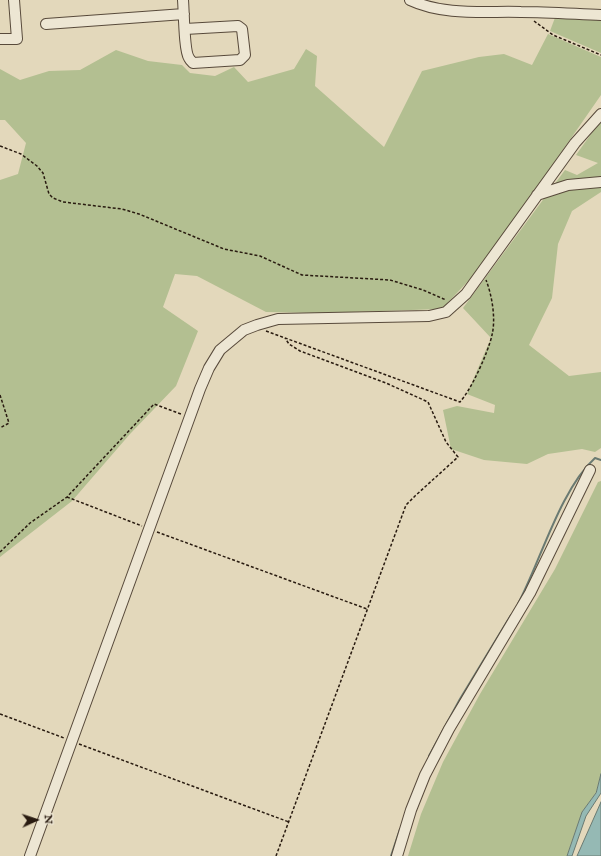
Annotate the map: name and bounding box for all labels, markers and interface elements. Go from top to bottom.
north arrow [16,800,56,840]
text: N [41,814,55,824]

